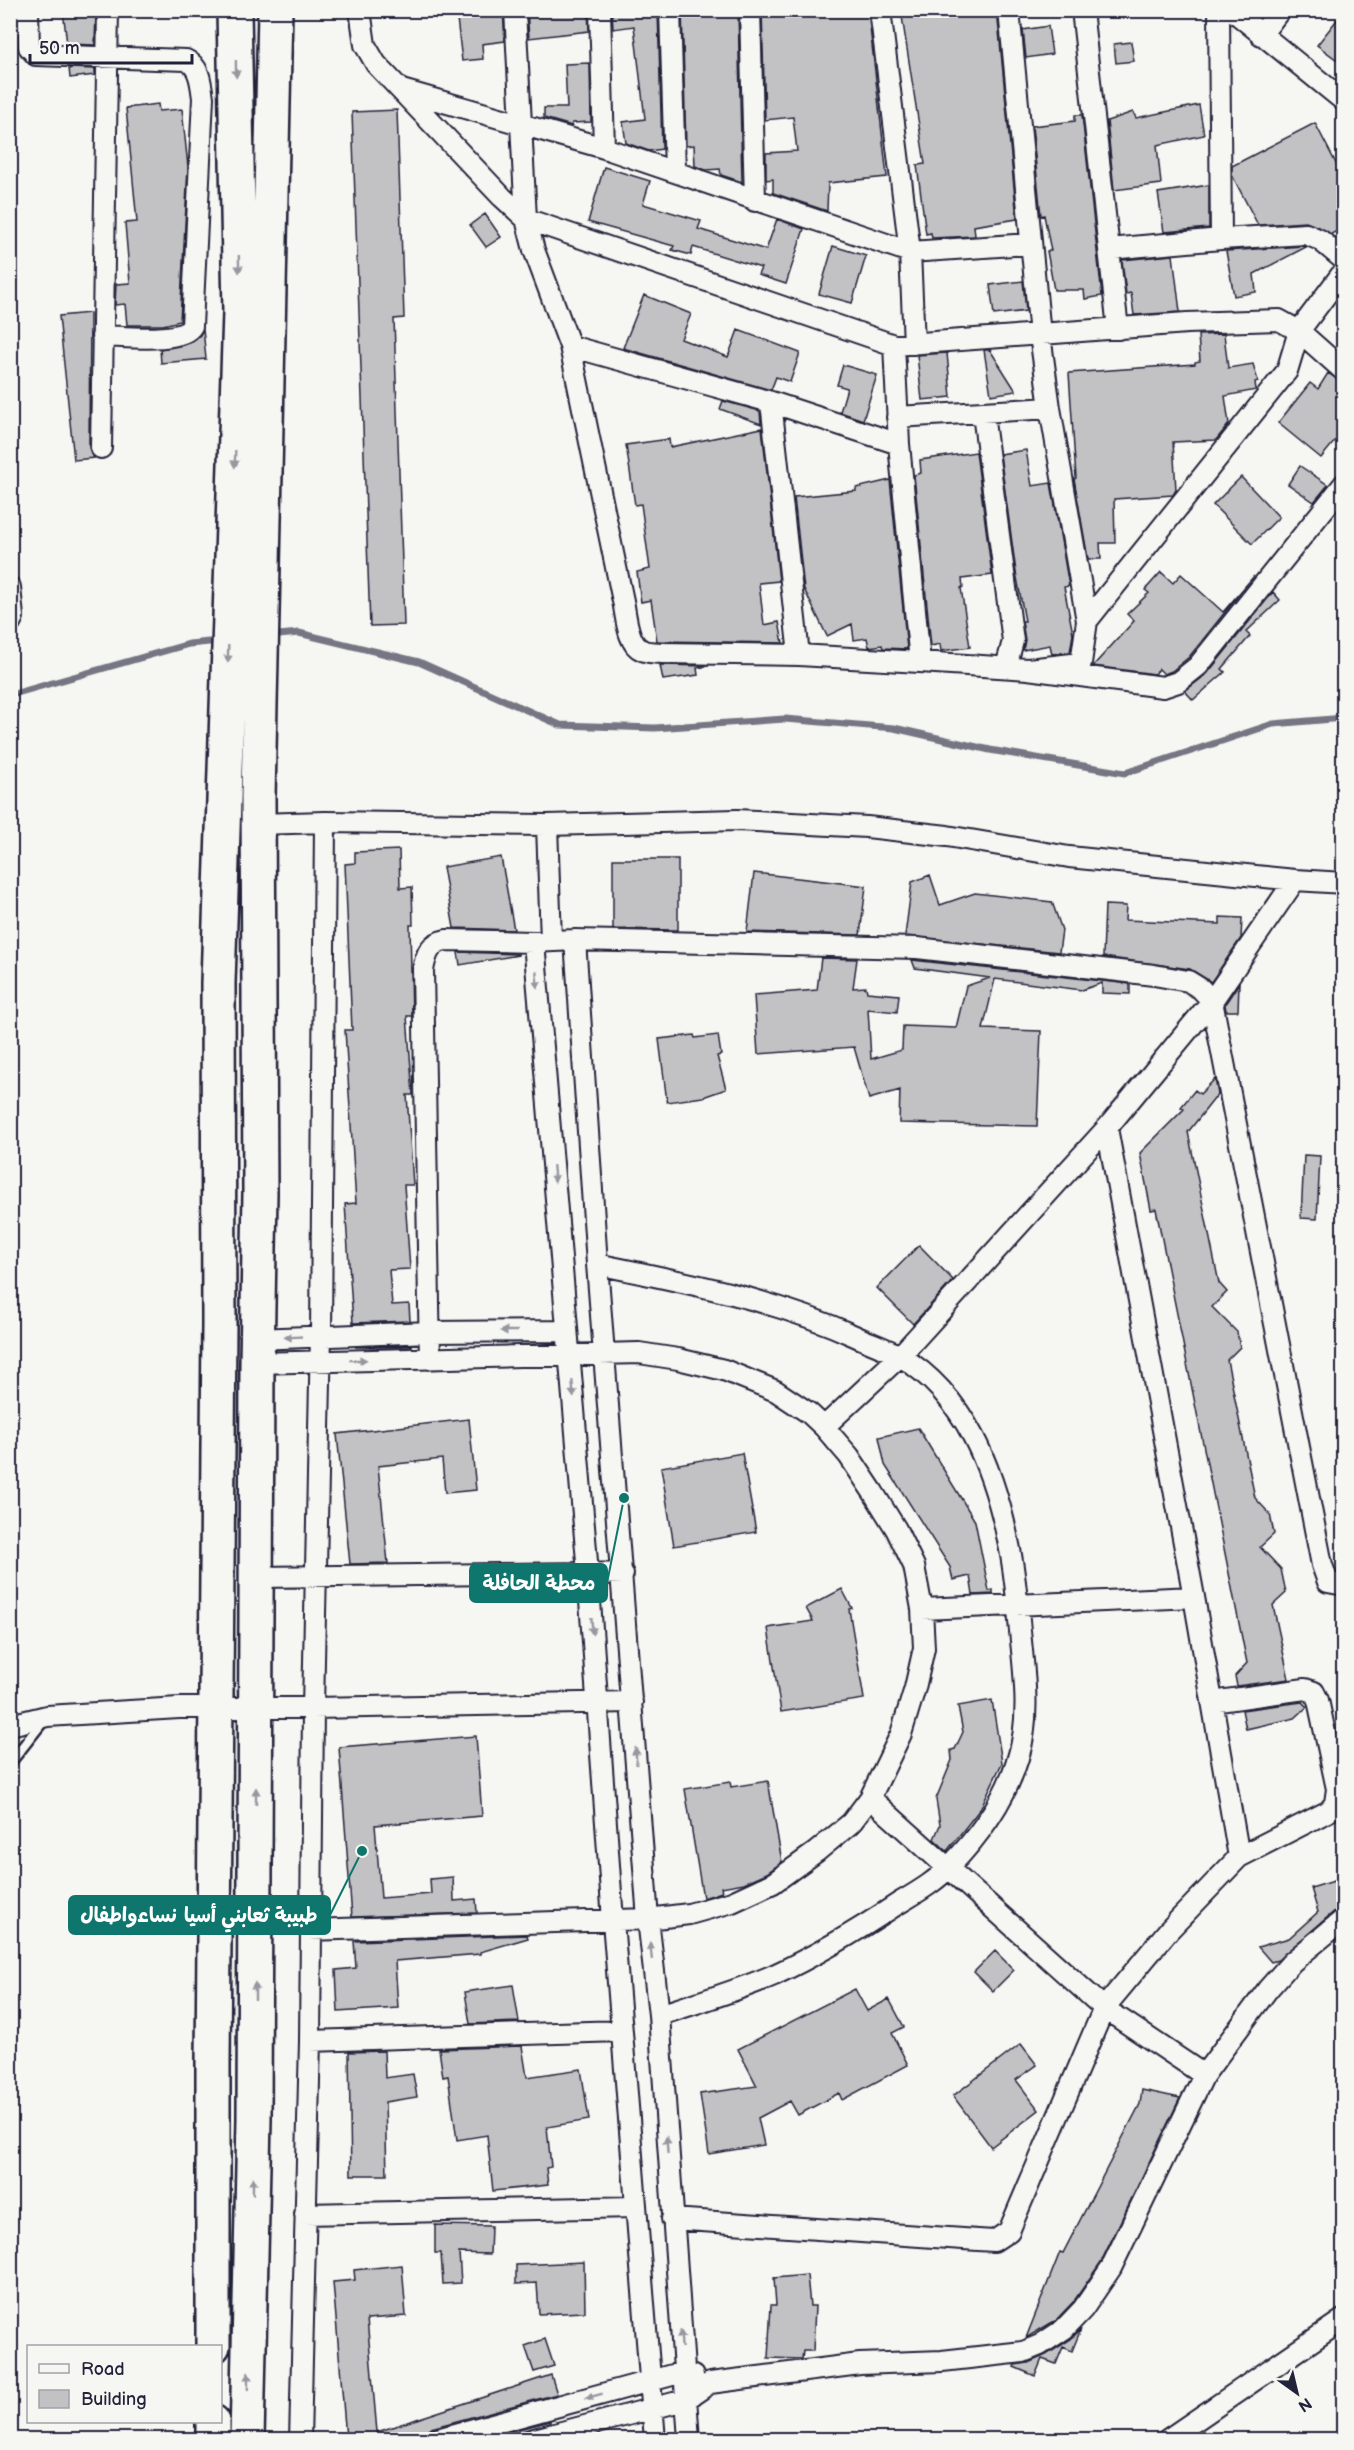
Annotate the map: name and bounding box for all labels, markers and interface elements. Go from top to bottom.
scale bar [30,27,192,65]
text: 50 m [39,38,80,59]
one-way arrow [231,59,240,78]
one-way arrow [234,254,244,273]
one-way arrow [230,449,239,468]
one-way arrow [224,644,233,663]
one-way arrow [533,970,542,989]
one-way arrow [549,1165,559,1184]
one-way arrow [499,1326,518,1336]
one-way arrow [283,1332,302,1341]
one-way arrow [348,1356,367,1365]
one-way arrow [568,1380,578,1399]
callout: محطة الحافلة [470,1564,607,1602]
text: محطة الحافلة [483,1572,595,1596]
one-way arrow [587,1616,597,1635]
one-way arrow [631,1747,640,1766]
one-way arrow [251,1787,261,1806]
callout: طبيبة ثعابني أسيا نساءواطفال [69,1896,330,1934]
text: طبيبة ثعابني أسيا نساءواطفال [80,1903,318,1933]
one-way arrow [647,1941,656,1960]
one-way arrow [250,1982,260,2001]
one-way arrow [663,2135,672,2154]
one-way arrow [248,2177,257,2196]
one-way arrow [676,2330,686,2349]
legend [27,2345,222,2423]
text: Road [81,2359,125,2380]
north arrow [1267,2363,1327,2423]
one-way arrow [244,2372,253,2391]
text: Building [81,2389,147,2410]
one-way arrow [584,2392,602,2401]
text: N [1294,2393,1315,2415]

